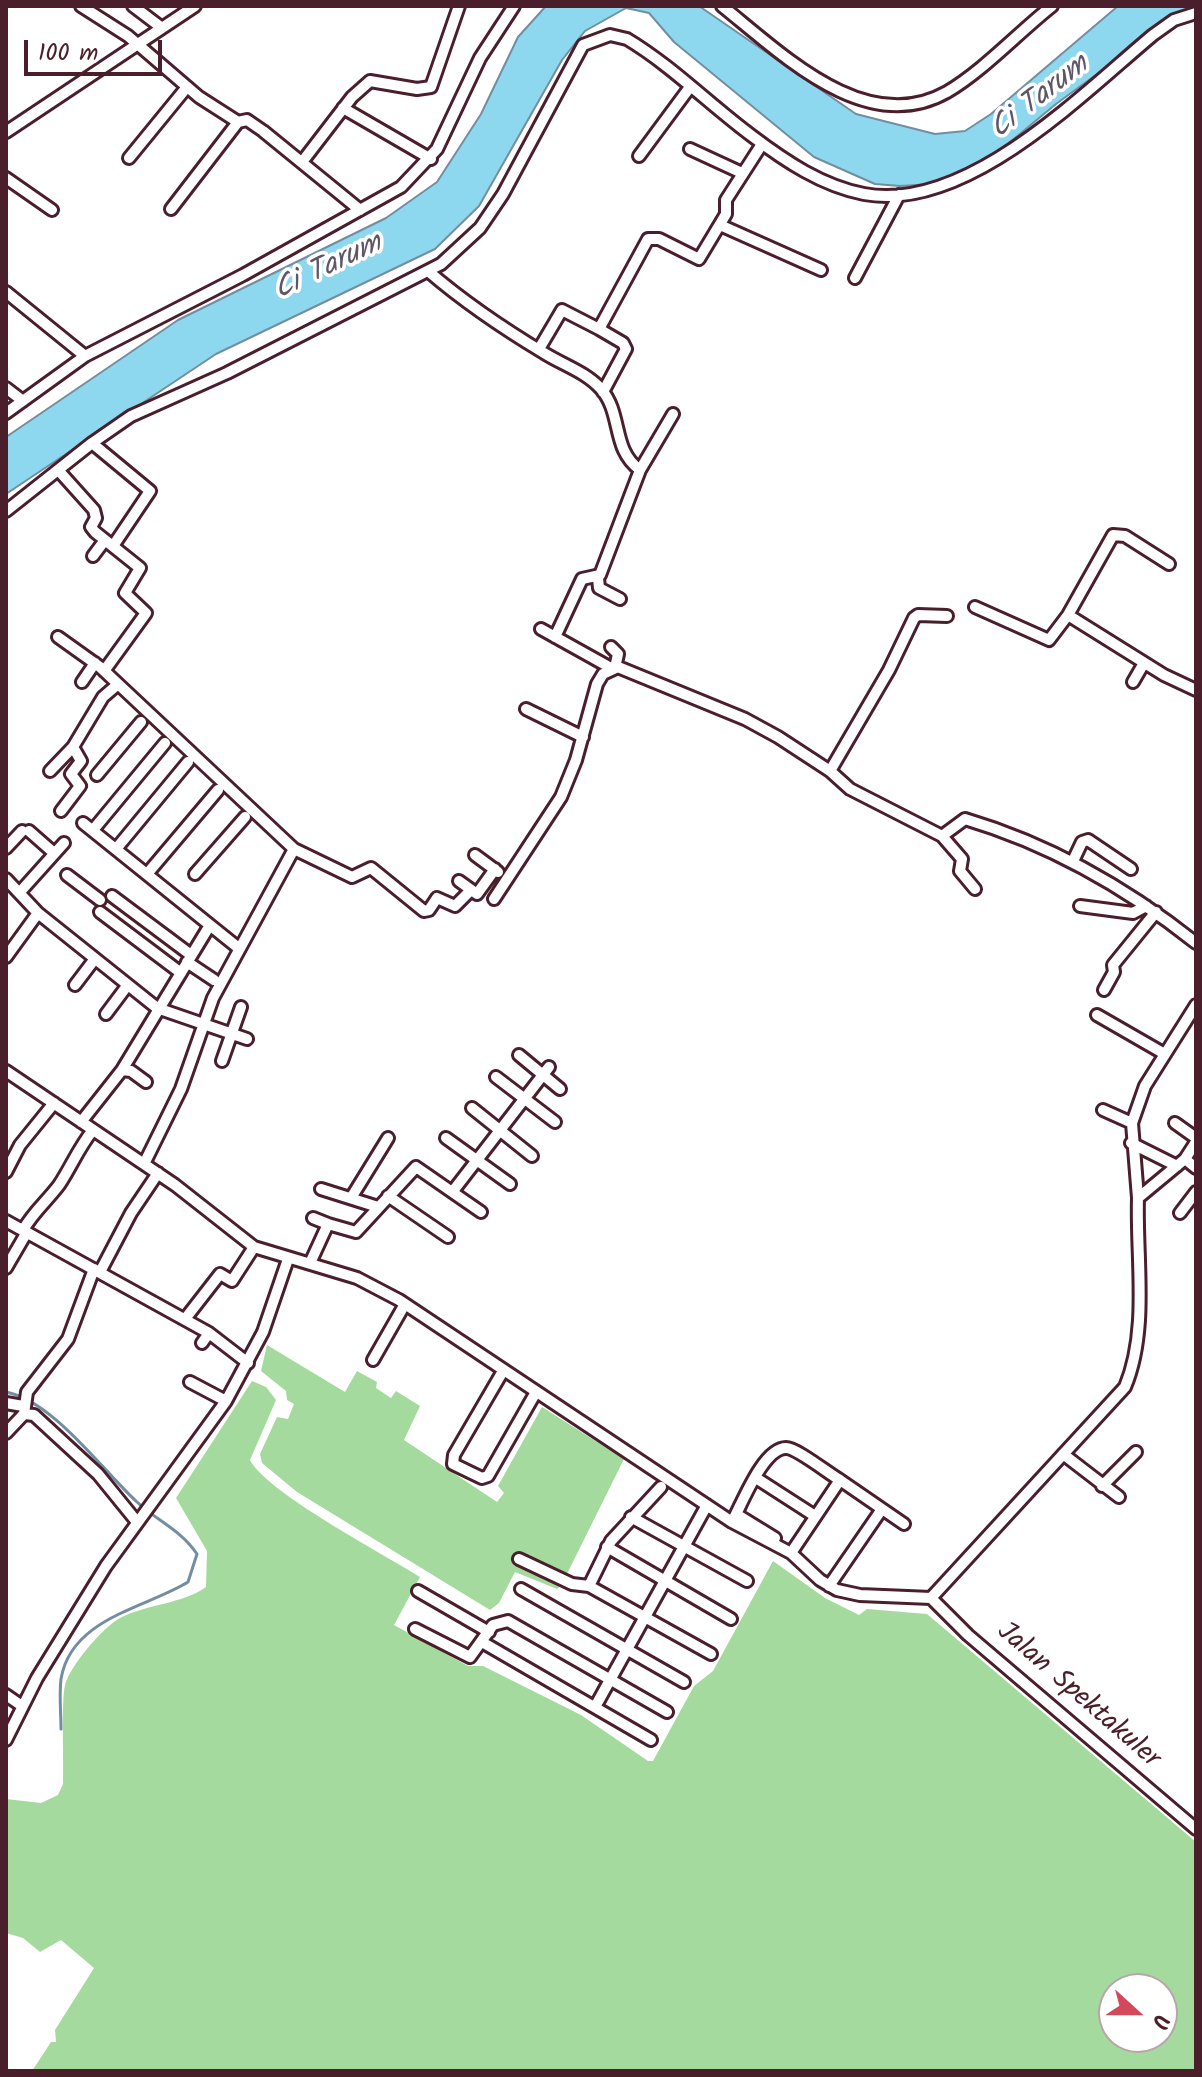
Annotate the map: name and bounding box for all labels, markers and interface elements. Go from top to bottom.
scale bar [28,24,166,74]
text: 100 m [38,34,98,73]
water label: Ci Tarum [984,49,1098,149]
water label: Ci Tarum [269,228,389,310]
street label: Jalan Spektakuler [988,1617,1166,1777]
north arrow [1098,1973,1178,2053]
text: U [1140,2009,1178,2033]

